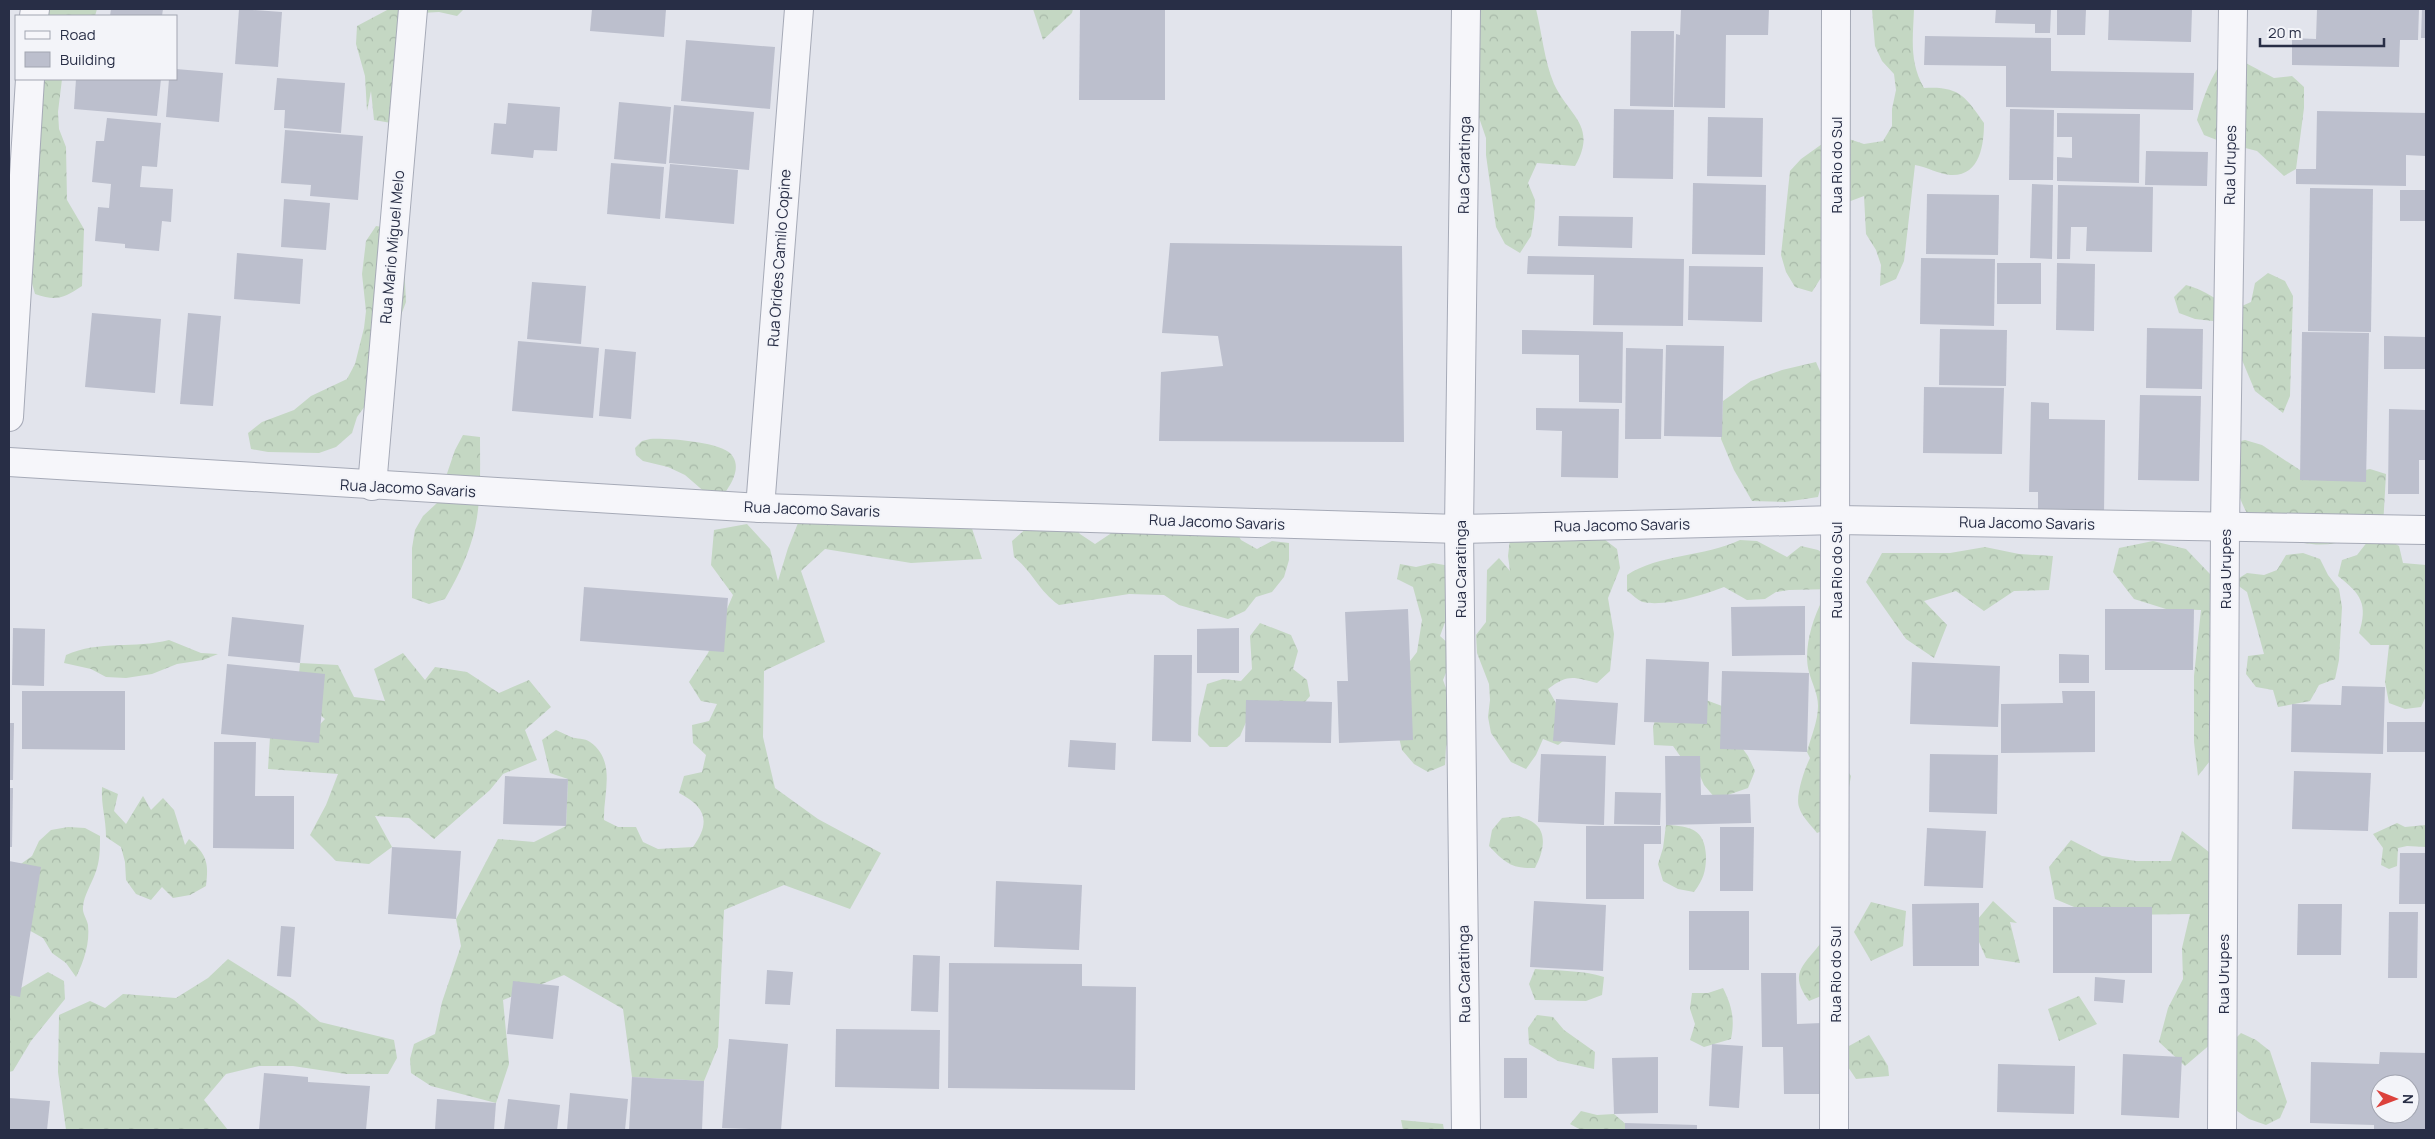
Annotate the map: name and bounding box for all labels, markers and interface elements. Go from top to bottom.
legend [15,15,178,80]
scale bar [2260,15,2384,47]
text: 20 m [2268,22,2301,43]
text: Road [60,24,96,45]
text: Building [60,49,115,70]
street label: Rua Caratinga [1453,116,1475,214]
street label: Rua Rio do Sul [1826,117,1847,213]
street label: Rua Urupes [2219,125,2241,205]
street label: Rua Orides Camilo Copine [762,168,796,348]
street label: Rua Mario Miguel Melo [375,169,409,325]
street label: Rua Jacomo Savaris [340,474,477,502]
street label: Rua Jacomo Savaris [744,496,880,522]
street label: Rua Jacomo Savaris [1149,509,1285,535]
street label: Rua Jacomo Savaris [1959,511,2095,535]
street label: Rua Jacomo Savaris [1554,513,1690,537]
street label: Rua Caratinga [1450,520,1471,618]
street label: Rua Rio do Sul [1826,522,1847,618]
street label: Rua Urupes [2215,529,2236,609]
street label: Rua Caratinga [1453,925,1475,1023]
street label: Rua Rio do Sul [1825,926,1846,1022]
street label: Rua Urupes [2213,934,2234,1014]
north arrow [2370,1074,2420,1124]
text: N [2399,1094,2418,1104]

